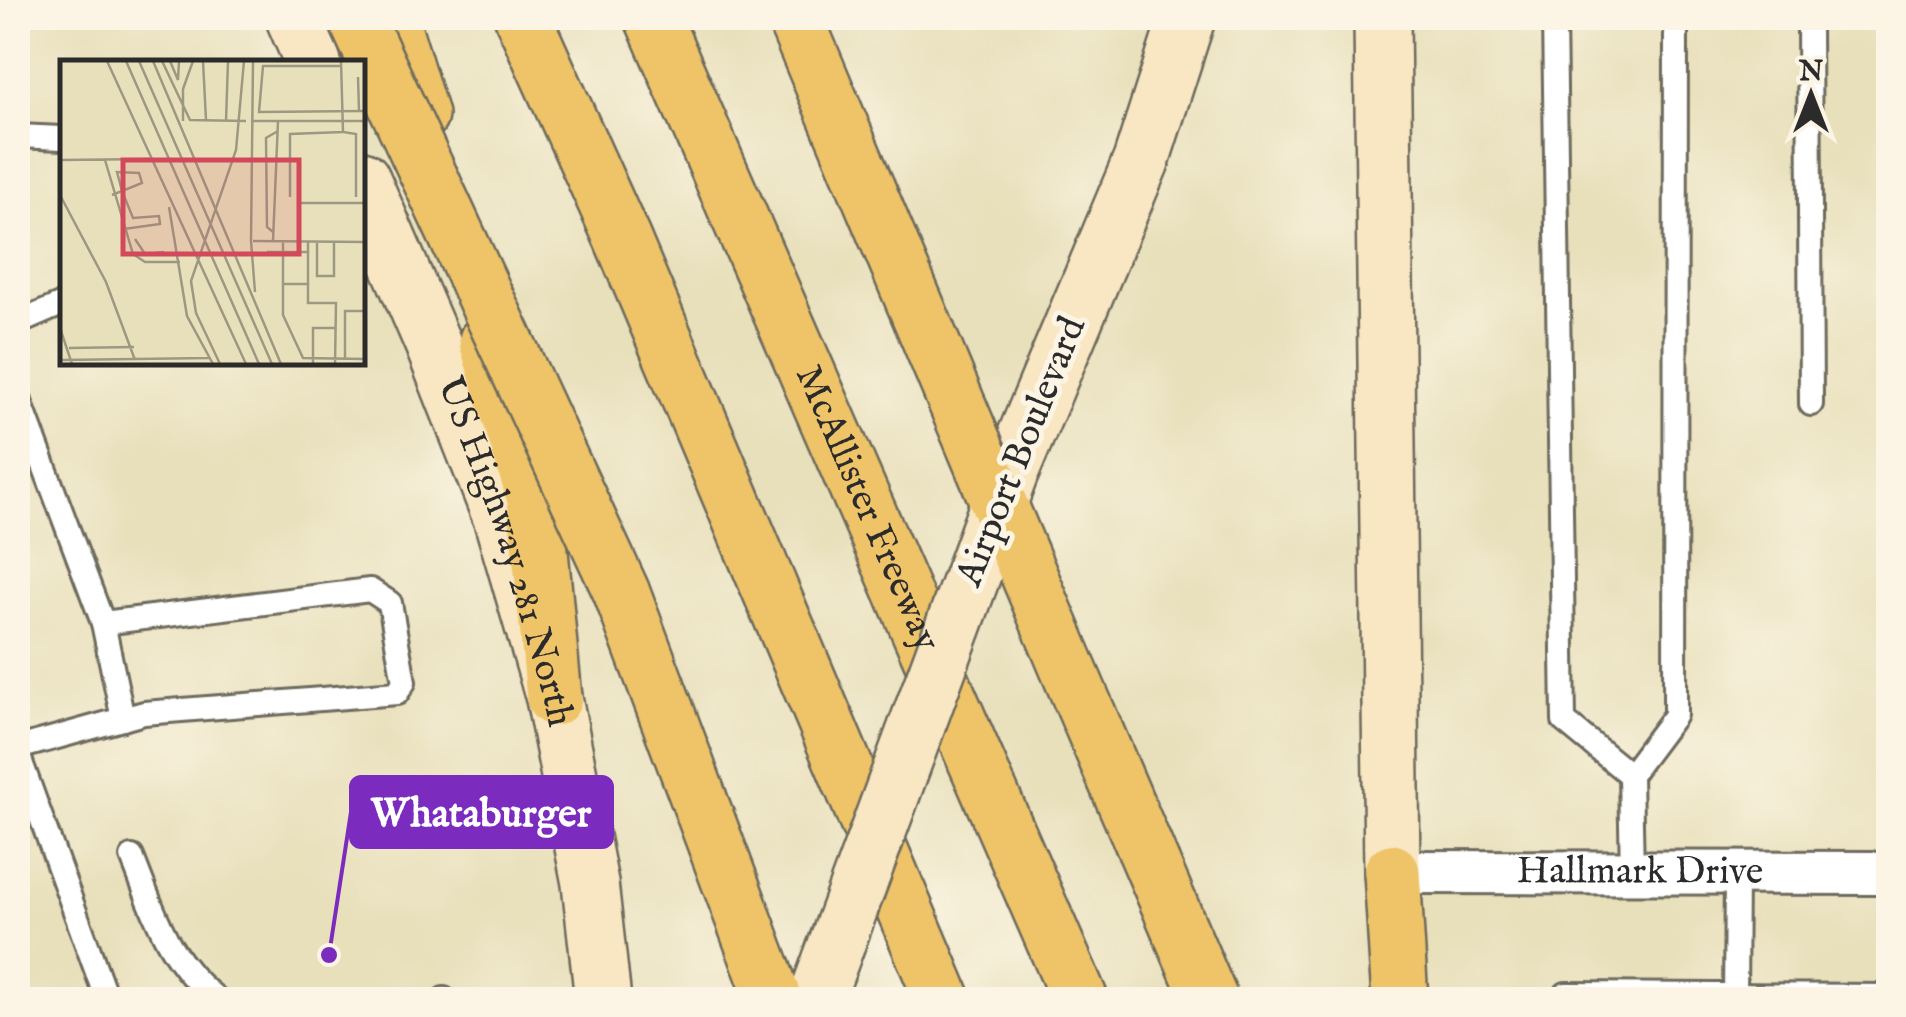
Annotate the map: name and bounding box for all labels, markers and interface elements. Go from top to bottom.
north arrow [1761,45,1861,145]
text: N [1798,55,1823,90]
inset map [60,60,365,365]
street label: Airport Boulevard [946,310,1098,595]
street label: McAllister Freeway [783,358,950,659]
street label: US Highway 281 North [424,370,583,731]
callout: Whataburger [351,777,612,847]
text: Whataburger [371,790,592,841]
street label: Hallmark Drive [1517,848,1763,897]

